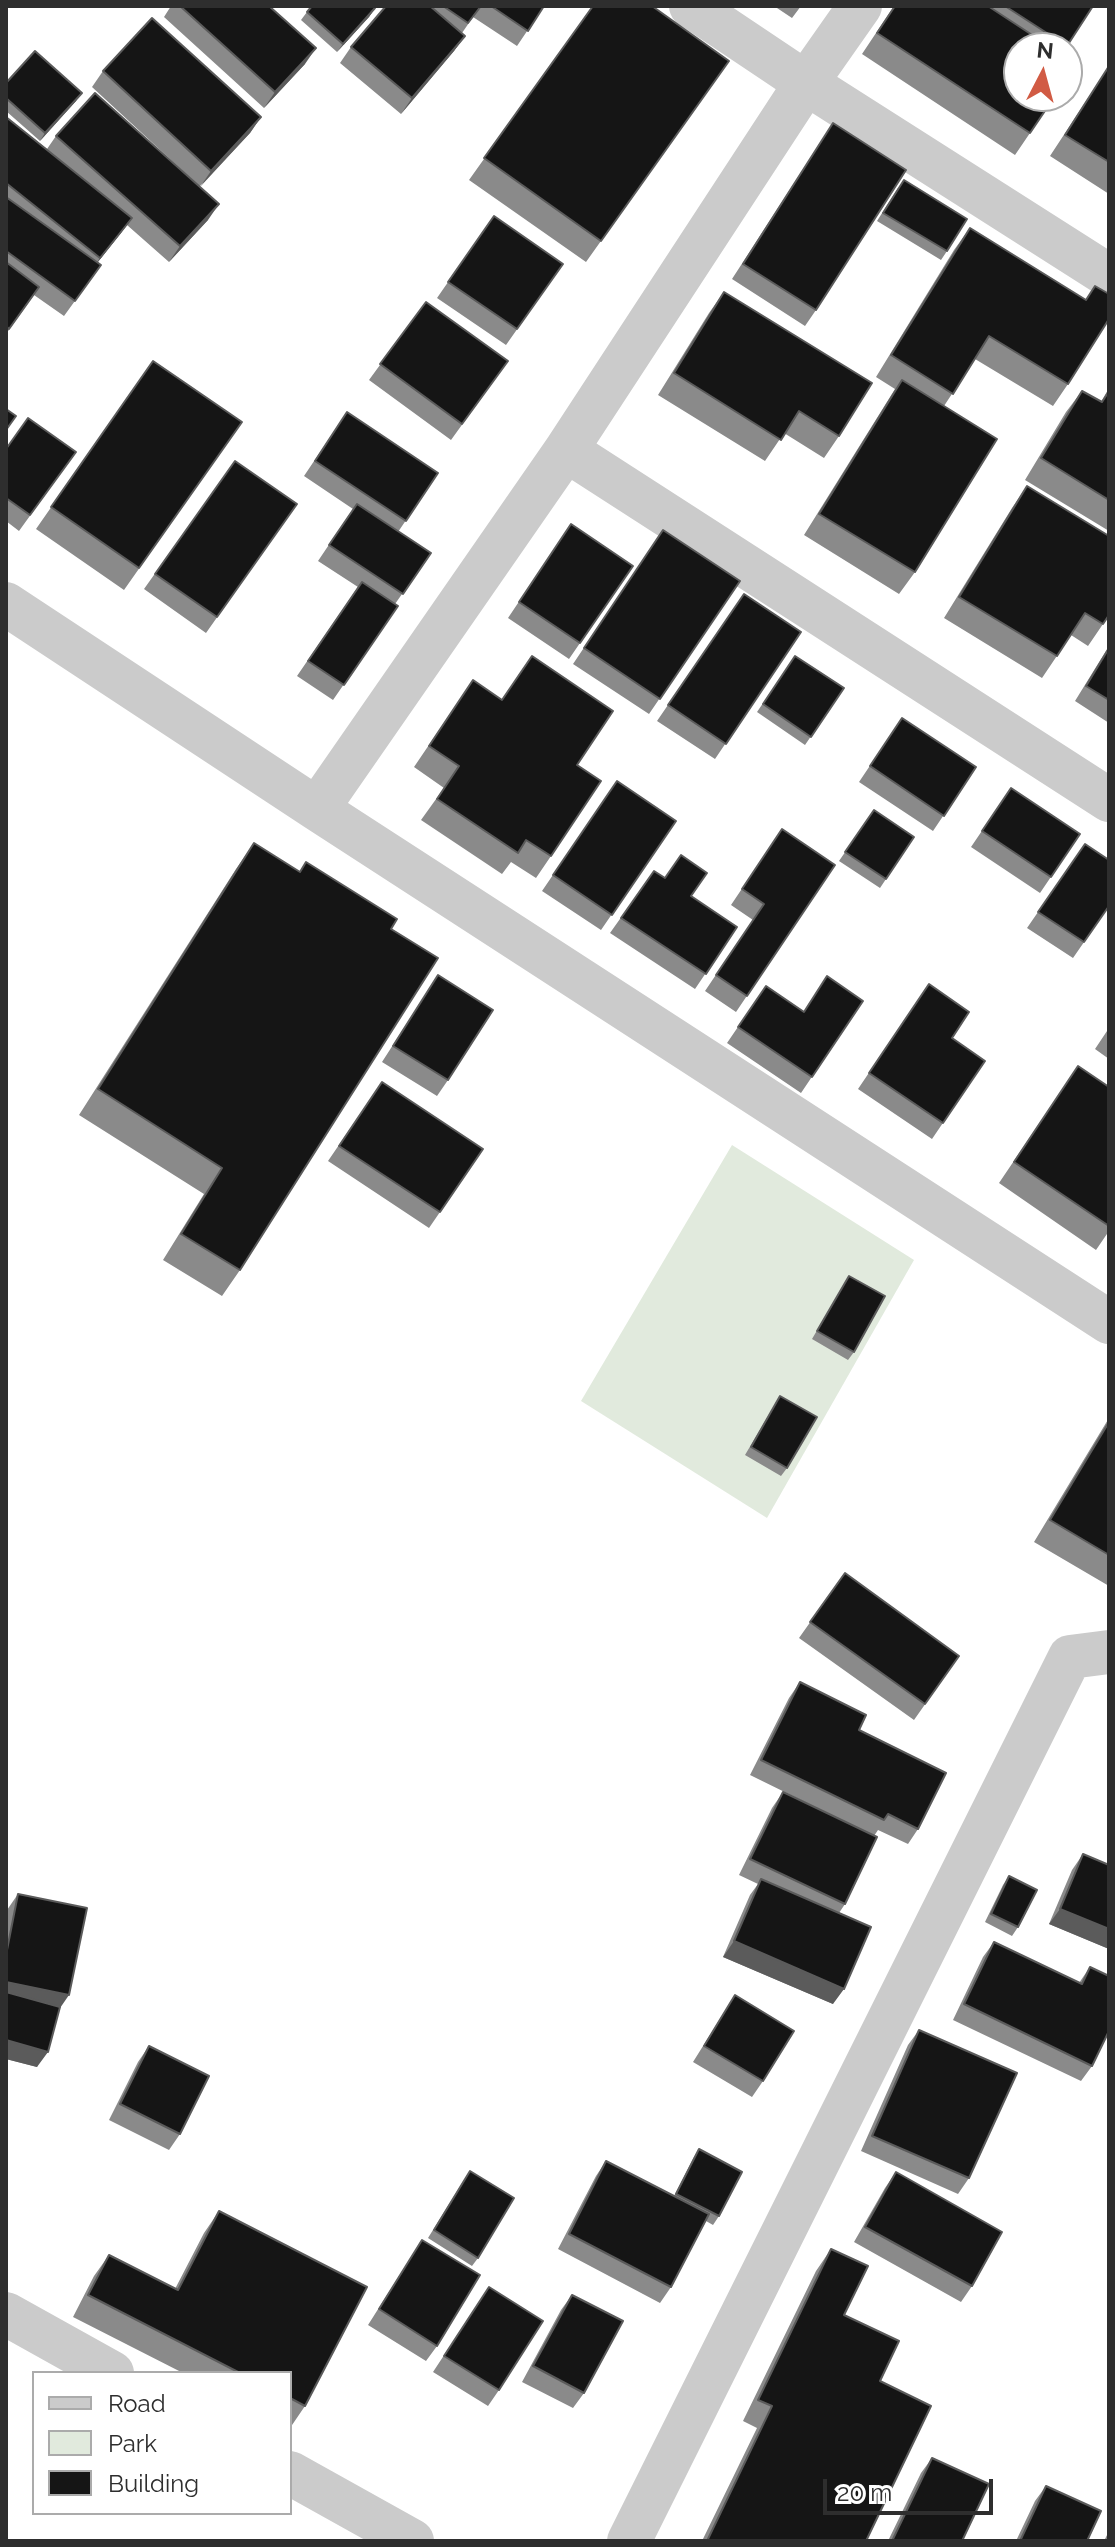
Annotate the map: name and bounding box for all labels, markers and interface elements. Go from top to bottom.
north arrow [1003,32,1083,112]
text: N [1036,36,1055,64]
legend [32,2371,292,2515]
text: Road [108,2389,166,2418]
text: Park [108,2429,157,2458]
scale bar [827,2463,997,2513]
text: Building [108,2469,199,2498]
text: 20 m [837,2478,892,2507]

